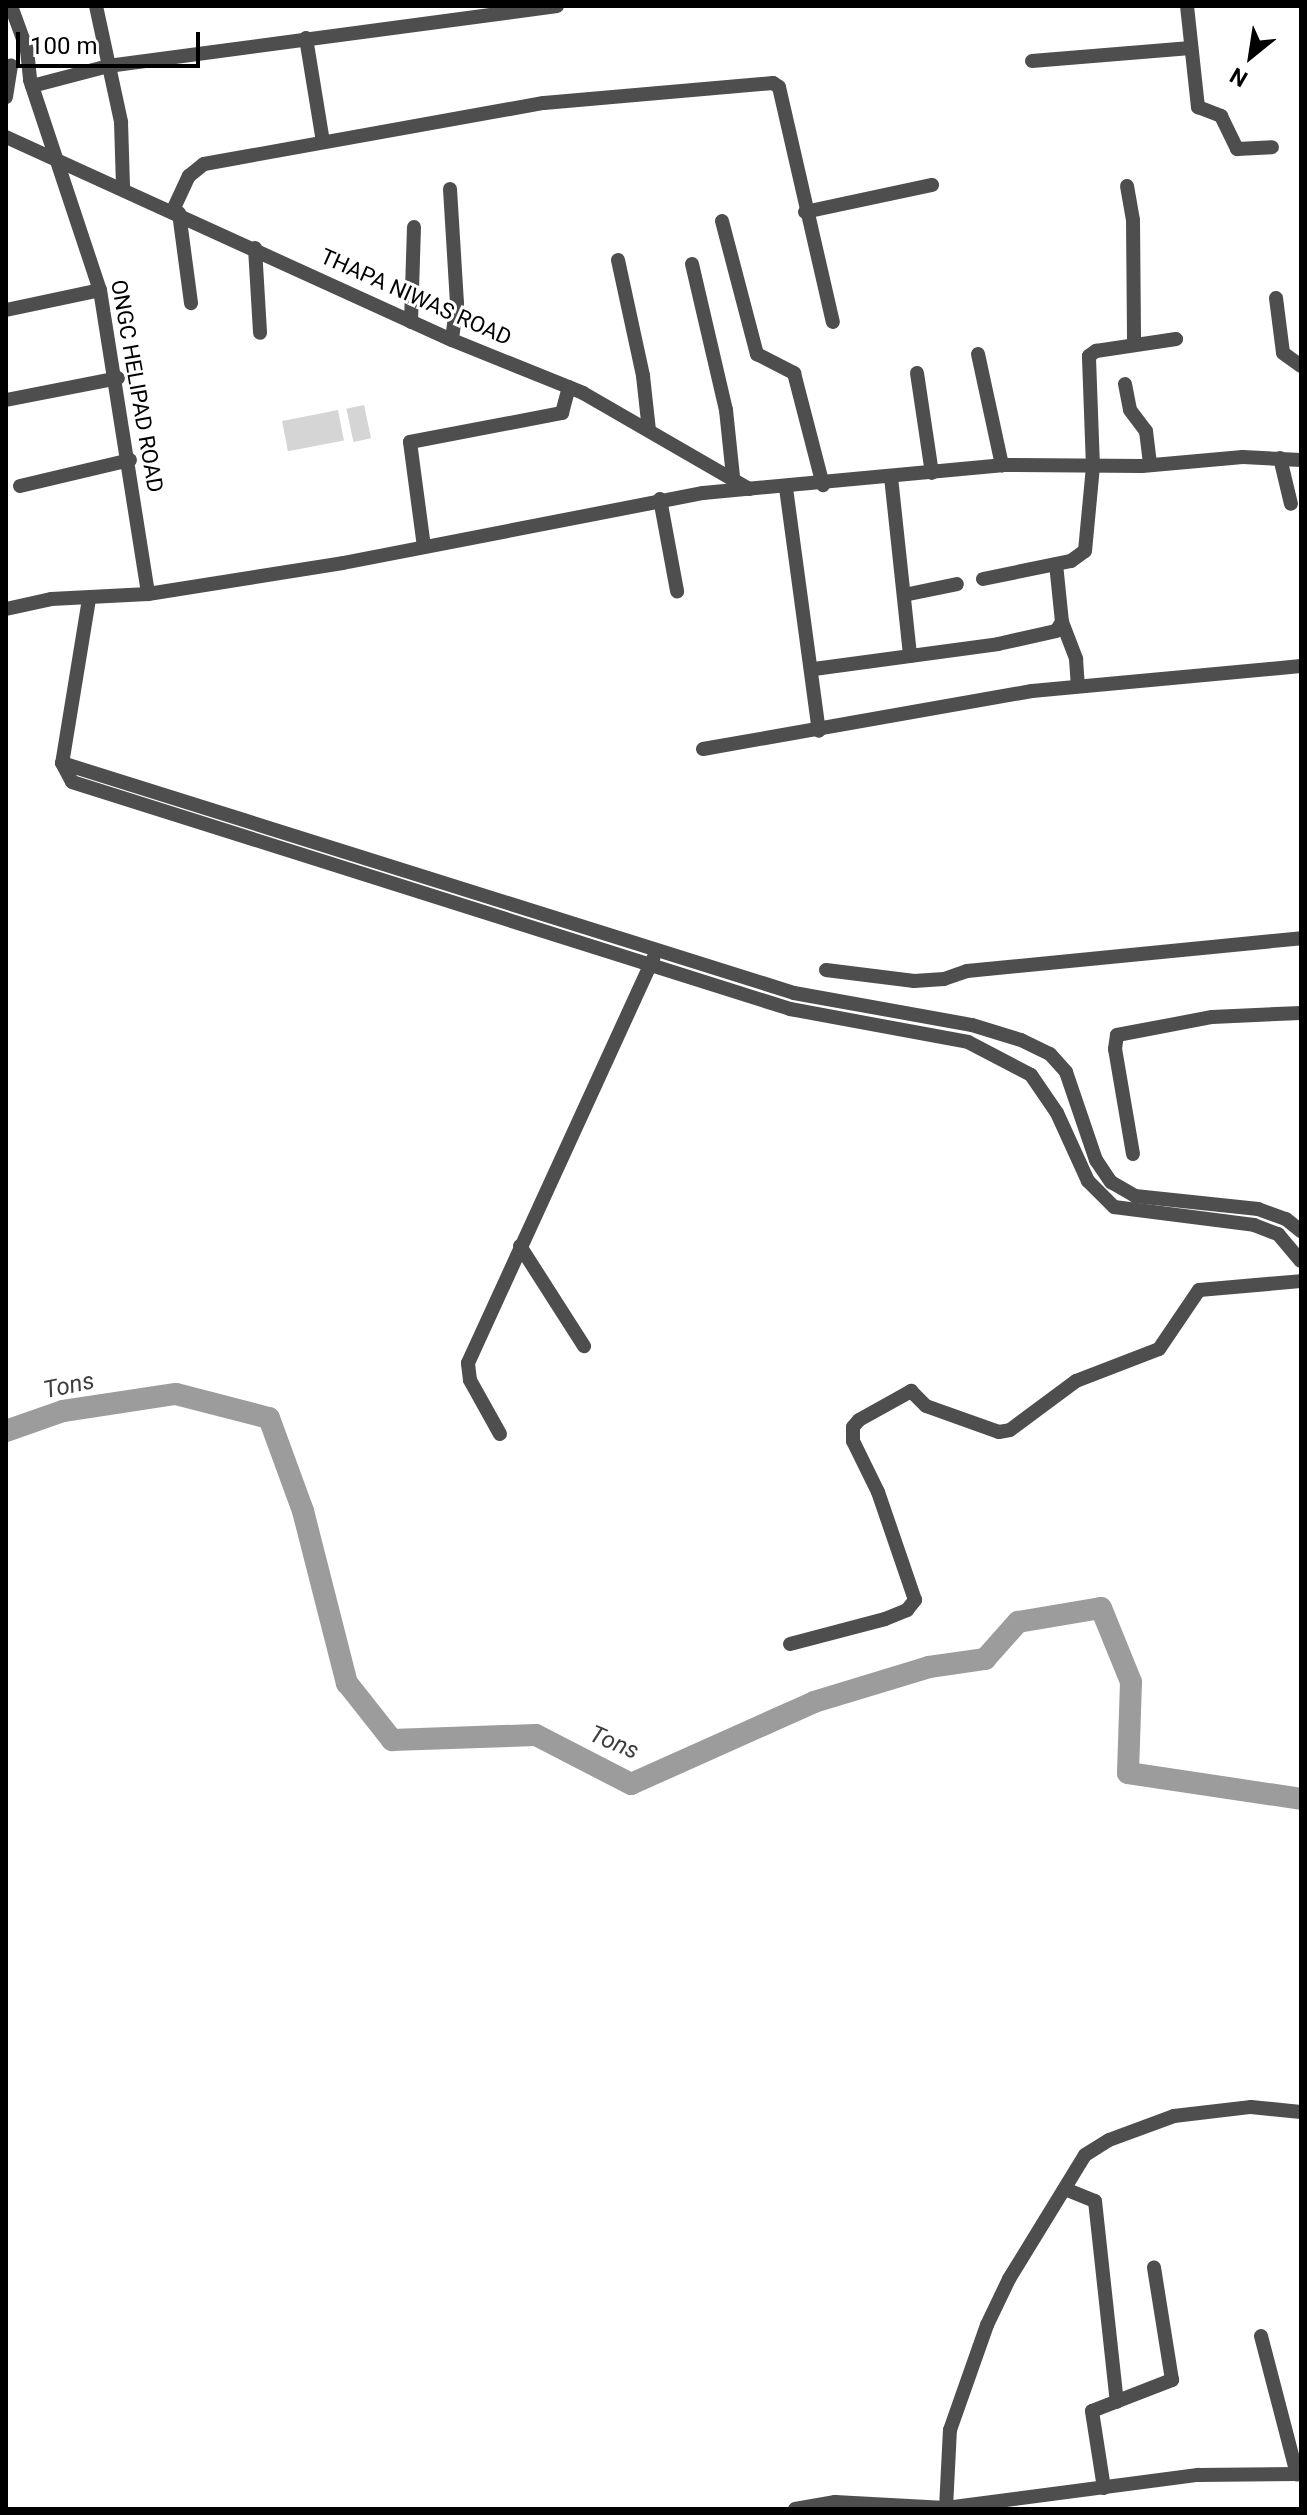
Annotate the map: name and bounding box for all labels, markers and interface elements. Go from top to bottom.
scale bar [20,16,204,66]
north arrow [1211,16,1291,96]
text: 100 m [30,32,97,60]
text: N [1226,63,1252,92]
street label: THAPA NIWAS ROAD [316,243,516,351]
street label: ONGC HELIPAD ROAD [105,278,169,494]
water label: Tons [41,1367,97,1405]
water label: Tons [585,1720,643,1766]

